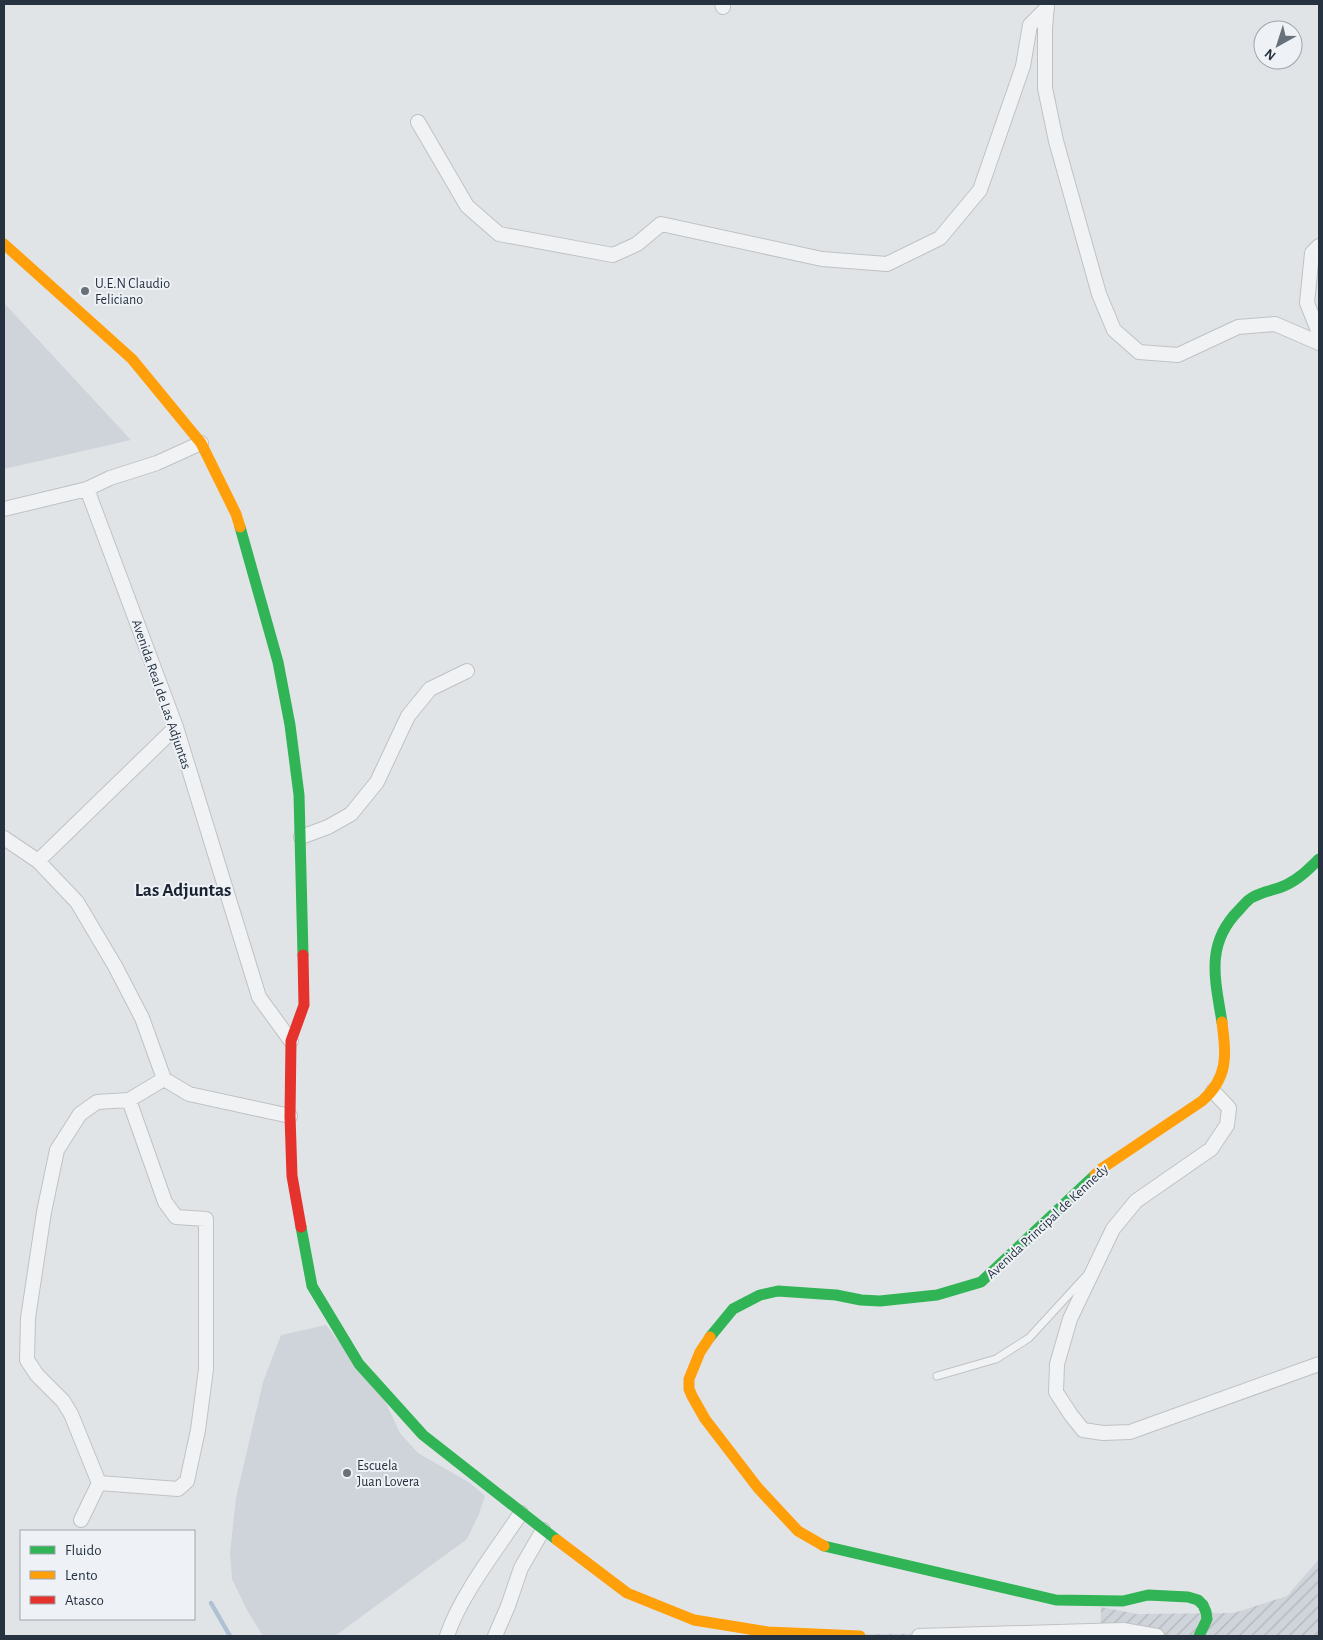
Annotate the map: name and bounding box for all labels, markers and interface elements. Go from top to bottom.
north arrow [1253,20,1303,70]
text: N [1262,46,1279,63]
place label: U.E.N Claudio Feliciano [95,277,170,307]
marker: U.E.N Claudio Feliciano [79,285,91,297]
street label: Avenida Real de Las Adjuntas [129,618,193,771]
district label: Las Adjuntas [135,881,231,900]
street label: Avenida Principal de Kennedy [984,1162,1111,1282]
place label: Escuela Juan Lovera [357,1459,420,1489]
marker: Escuela Juan Lovera [341,1467,353,1479]
legend [20,1530,195,1620]
text: Fluido [65,1543,102,1558]
text: Lento [65,1568,98,1583]
text: Atasco [65,1593,104,1608]

